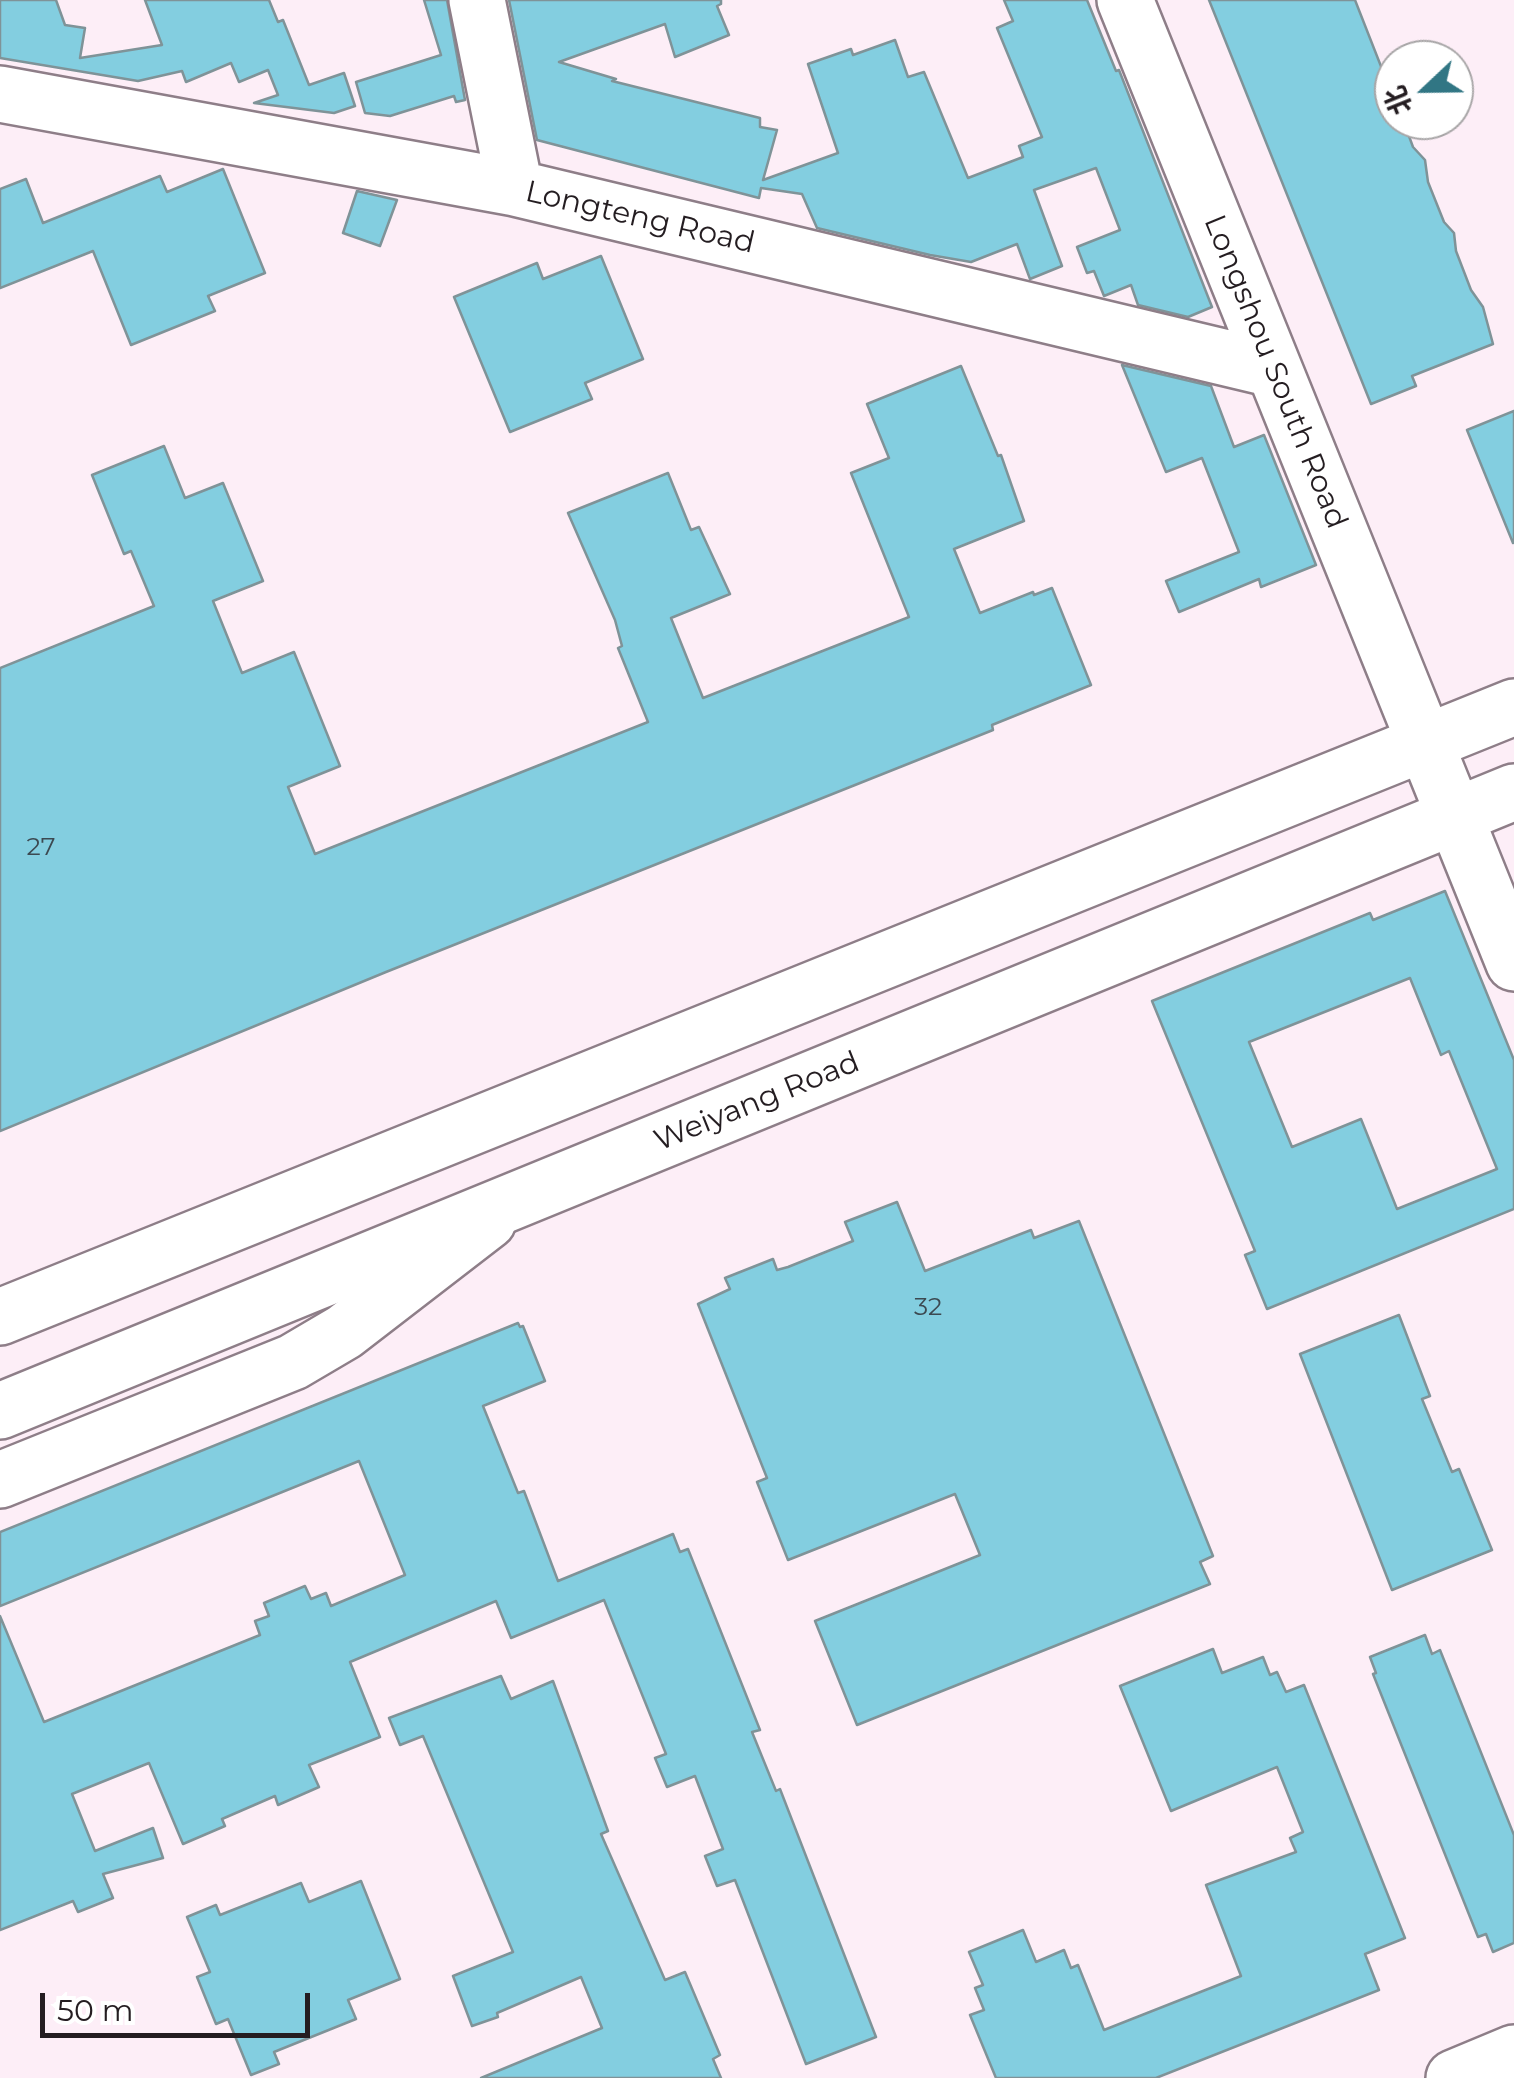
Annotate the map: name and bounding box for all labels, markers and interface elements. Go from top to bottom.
north arrow [1374,40,1474,140]
text: 北 [1377,81,1419,120]
street label: Longteng Road [522,174,758,262]
street label: Longshou South Road [1196,210,1354,534]
house number: 27 [27,833,55,863]
street label: Weiyang Road [649,1044,865,1160]
house number: 32 [914,1293,942,1323]
scale bar [45,1973,315,2035]
text: 50 m [57,1992,134,2029]

